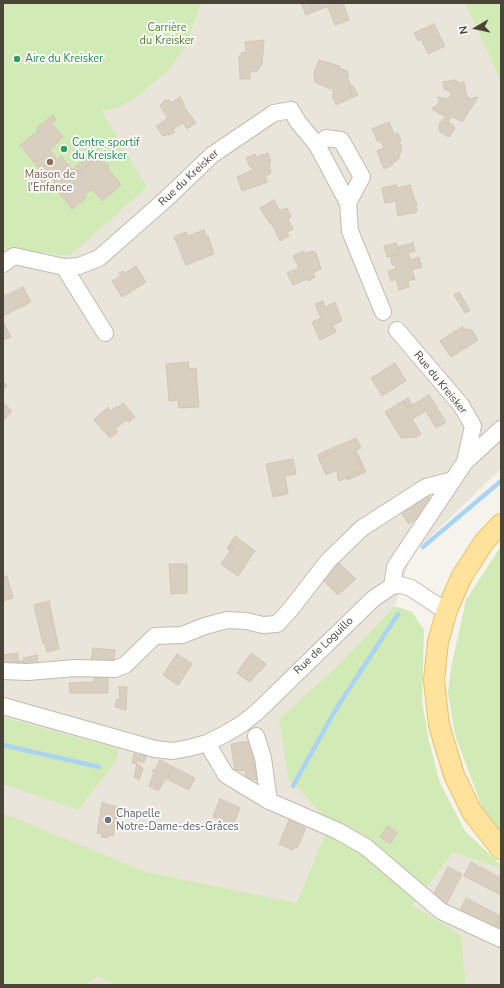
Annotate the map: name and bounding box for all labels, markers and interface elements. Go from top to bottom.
north arrow [456,8,496,48]
park label: Carrière du Kreisker [140,21,194,47]
text: N [456,25,472,35]
place label: Aire du Kreisker [25,52,103,66]
marker: Aire du Kreisker [12,54,22,64]
place label: Centre sportif du Kreisker [72,136,140,162]
marker: Centre sportif du Kreisker [59,144,69,154]
street label: Rue du Kreisker [156,147,222,209]
marker: Maison de l'Enfance [45,157,55,167]
place label: Maison de l'Enfance [25,168,75,194]
street label: Rue du Kreisker [411,349,469,417]
street label: Rue de Loguillo [292,614,356,678]
place label: Chapelle Notre-Dame-des-Grâces [116,807,239,833]
marker: Chapelle Notre-Dame-des-Grâces [103,815,113,825]

